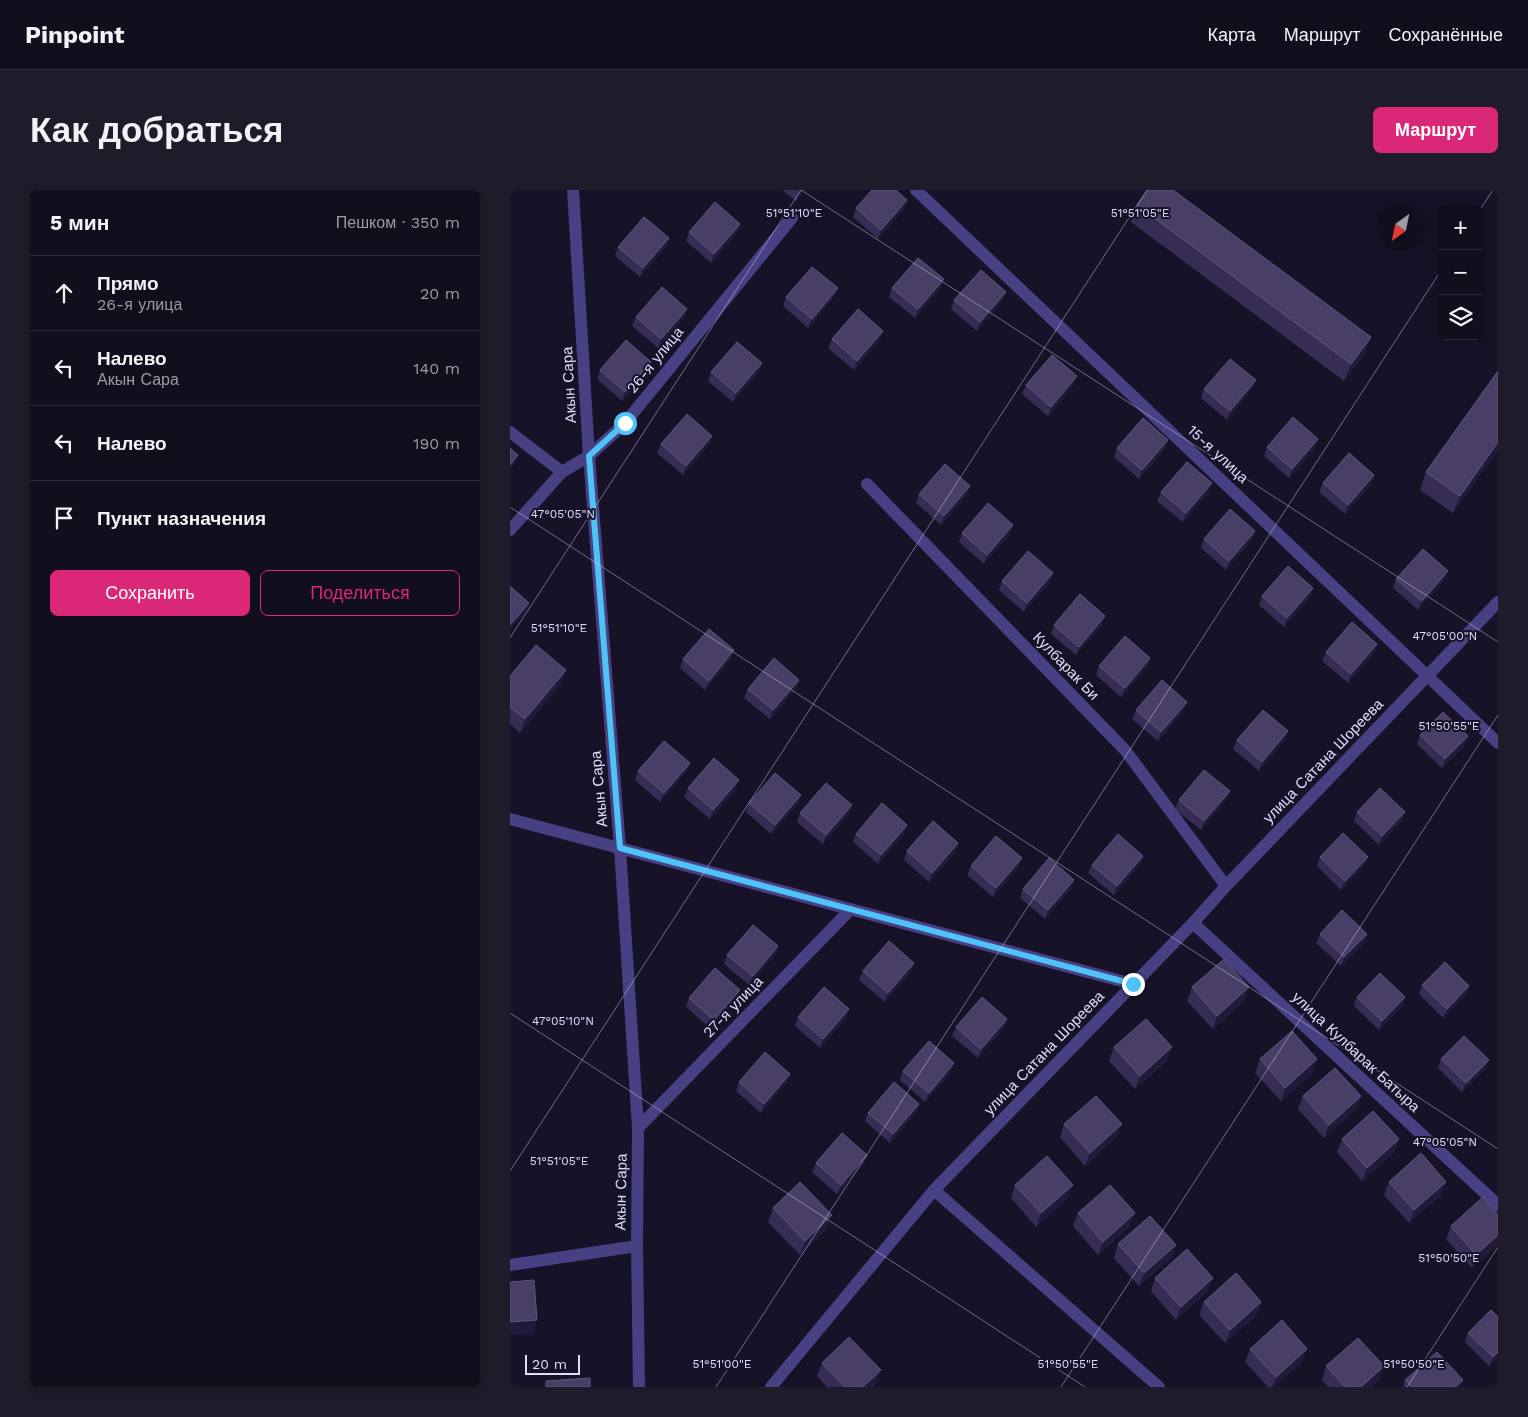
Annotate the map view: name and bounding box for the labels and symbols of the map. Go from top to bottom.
north arrow [1378,205,1423,250]
text: 51°51'10"E [766,206,822,220]
text: 51°51'05"E [1111,206,1170,220]
street label: 26-я улица [623,323,688,397]
street label: Акын Сара [558,346,580,424]
route start [614,412,637,435]
street label: 15-я улица [1184,421,1253,487]
text: 47°05'05"N [531,507,595,521]
text: 51°51'10"E [531,621,587,635]
street label: Кулбарак Би [1029,628,1103,704]
text: 47°05'00"N [1413,629,1477,643]
street label: улица Сатана Шореева [1259,695,1387,827]
text: 51°50'55"E [1419,719,1480,733]
street label: Акын Сара [587,749,611,828]
street label: 27-я улица [699,972,767,1041]
route end [1122,973,1145,996]
street label: улица Сатана Шореева [980,987,1108,1119]
street label: улица Кулбарак Батыра [1288,988,1424,1116]
text: 47°05'10"N [532,1014,594,1028]
text: 47°05'05"N [1413,1135,1477,1149]
street label: Акын Сара [611,1153,631,1231]
text: 51°51'05"E [530,1154,589,1168]
text: 51°50'50"E [1418,1251,1480,1265]
scale bar [525,1352,580,1375]
text: 51°51'00"E [692,1357,752,1371]
text: 51°50'55"E [1038,1357,1099,1371]
text: 51°50'50"E [1383,1357,1445,1371]

